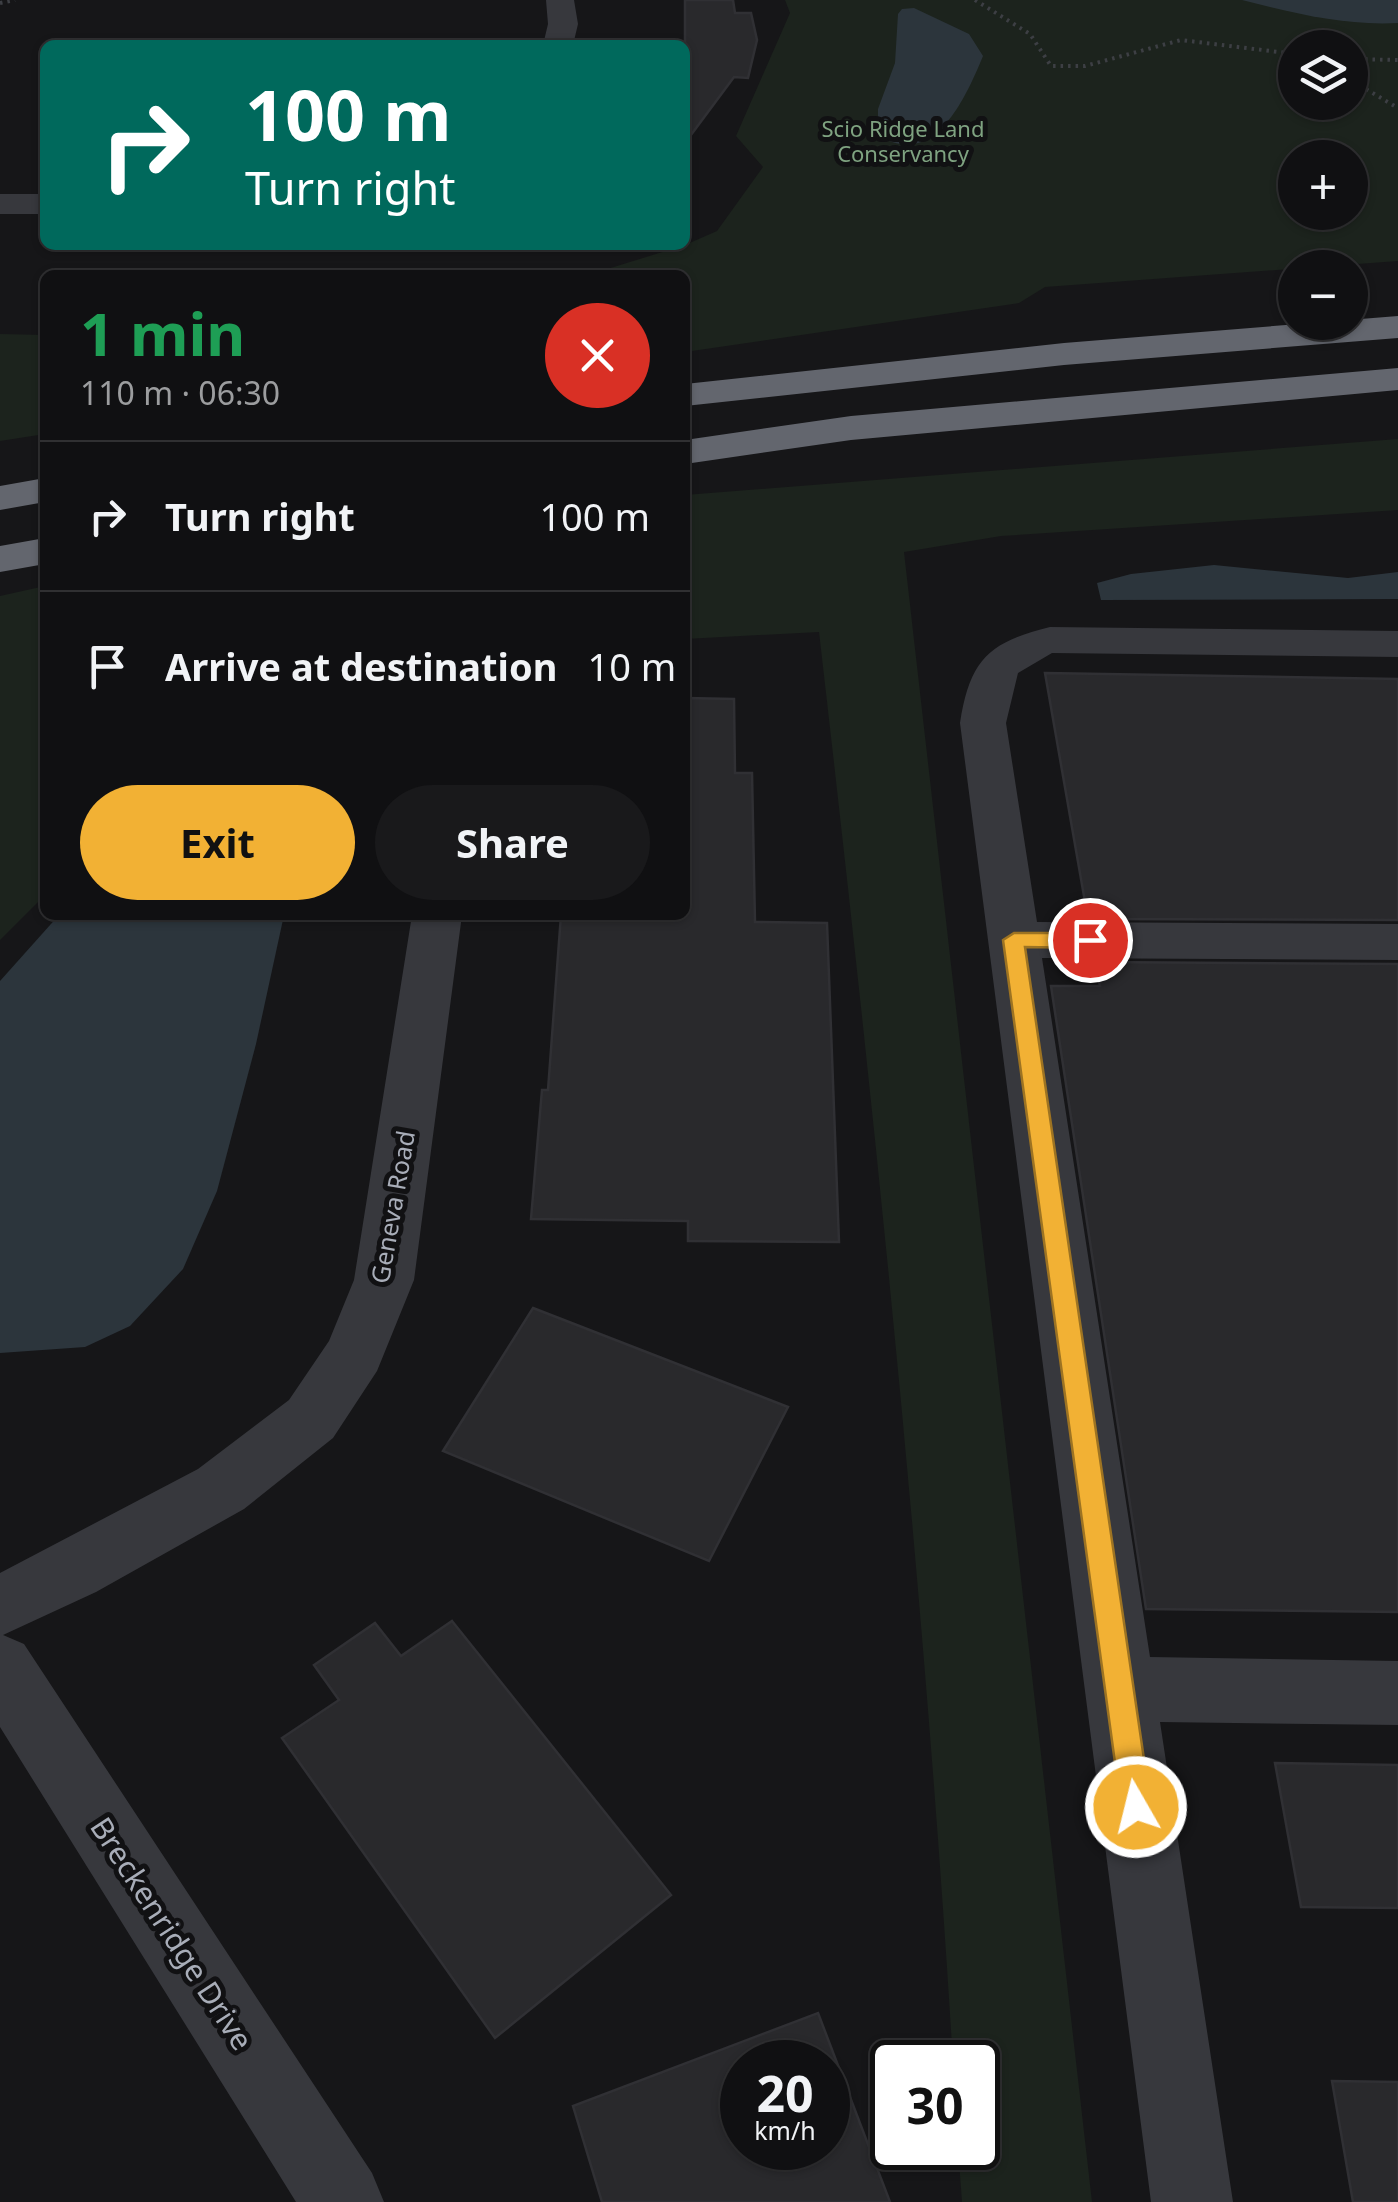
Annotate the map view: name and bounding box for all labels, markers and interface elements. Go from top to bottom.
map controls [1278,30,1368,340]
button: layers [1278,30,1368,120]
text: 100 m [245,66,452,162]
icon: right [80,80,210,210]
park label: Scio Ridge Land Conservancy [822,113,984,168]
button: + [1278,140,1368,230]
text: Turn right [245,157,456,218]
button: − [1278,250,1368,340]
text: 1 min [80,292,245,374]
button: close [545,303,650,408]
text: 110 m · 06:30 [80,371,280,414]
icon: right [80,489,135,544]
text: Turn right [165,490,355,542]
text: 100 m [539,490,650,542]
icon: arrive [80,639,135,694]
text: Arrive at destination [165,640,557,692]
text: 10 m [587,640,676,692]
button: Exit [80,785,355,900]
button: Share [375,785,650,900]
pin [1048,898,1133,983]
icon: arrive [1063,913,1118,968]
street label: Geneva Road [362,1128,422,1286]
position arrow [1084,1755,1188,1859]
street label: Breckenridge Drive [82,1809,263,2058]
speed limit sign: 30 [870,2040,1000,2170]
text: 20 [756,2059,814,2127]
text: km/h [754,2113,816,2147]

